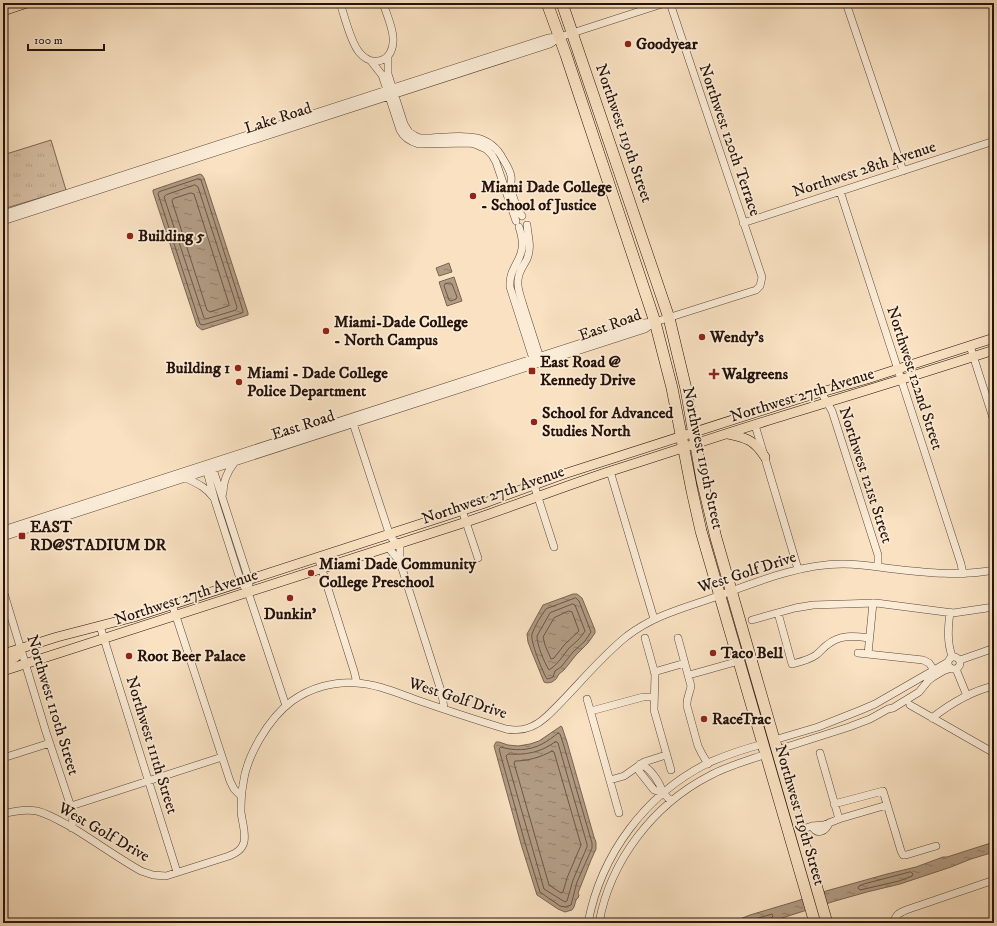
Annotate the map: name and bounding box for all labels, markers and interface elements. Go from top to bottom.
scale bar [28,26,104,52]
text: 100 m [34,33,63,48]
place label: Goodyear [636,34,699,54]
marker: Goodyear [623,39,633,49]
street label: Northwest 119th Street [591,61,657,205]
street label: Northwest 120th Terrace [695,61,766,219]
street label: Lake Road [242,98,314,138]
street label: Northwest 28th Avenue [790,136,939,202]
place label: Miami Dade College - School of Justice [481,177,612,215]
marker: Miami Dade College - School of Justice [468,191,478,201]
place label: Building 5 [138,226,204,246]
marker: Building 5 [125,231,135,241]
street label: East Road [576,304,644,346]
street label: Northwest 122nd Street [882,304,948,452]
place label: Miami-Dade College - North Campus [334,312,468,350]
marker: Miami-Dade College - North Campus [321,326,331,336]
place label: Wendy's [709,327,764,347]
marker: Wendy's [697,332,707,342]
place label: East Road @ Kennedy Drive [540,352,636,390]
place label: Building 1 [166,358,230,378]
marker: Building 1 [233,363,243,373]
place label: Miami - Dade College Police Department [247,363,388,401]
street label: Northwest 27th Avenue [728,363,877,426]
place label: Walgreens [721,364,789,384]
marker: East Road @ Kennedy Drive [527,366,537,376]
marker: Walgreens [709,369,719,379]
marker: Miami - Dade College Police Department [234,377,244,387]
street label: Northwest 119th Street [678,385,728,531]
place label: School for Advanced Studies North [542,403,674,441]
street label: Northwest 121st Street [835,404,897,546]
street label: East Road [269,405,337,445]
marker: School for Advanced Studies North [529,417,539,427]
street label: Northwest 27th Avenue [419,461,567,529]
place label: EAST RD@STADIUM DR [30,517,166,555]
marker: EAST RD@STADIUM DR [17,531,27,541]
street label: West Golf Drive [694,547,799,598]
place label: Miami Dade Community College Preschool [319,554,477,592]
street label: Northwest 27th Avenue [112,564,261,630]
marker: Miami Dade Community College Preschool [306,568,316,578]
marker: Dunkin' [285,593,295,603]
place label: Dunkin' [264,604,316,624]
street label: Northwest 110th Street [22,632,84,778]
place label: Taco Bell [720,643,784,663]
place label: Root Beer Palace [137,646,246,666]
marker: Taco Bell [708,648,718,658]
marker: Root Beer Palace [124,651,134,661]
street label: West Golf Drive [405,672,510,723]
street label: Northwest 111th Street [122,674,182,816]
place label: RaceTrac [712,709,771,729]
marker: RaceTrac [699,714,709,724]
street label: Northwest 119th Street [770,742,830,888]
street label: West Golf Drive [54,797,154,866]

